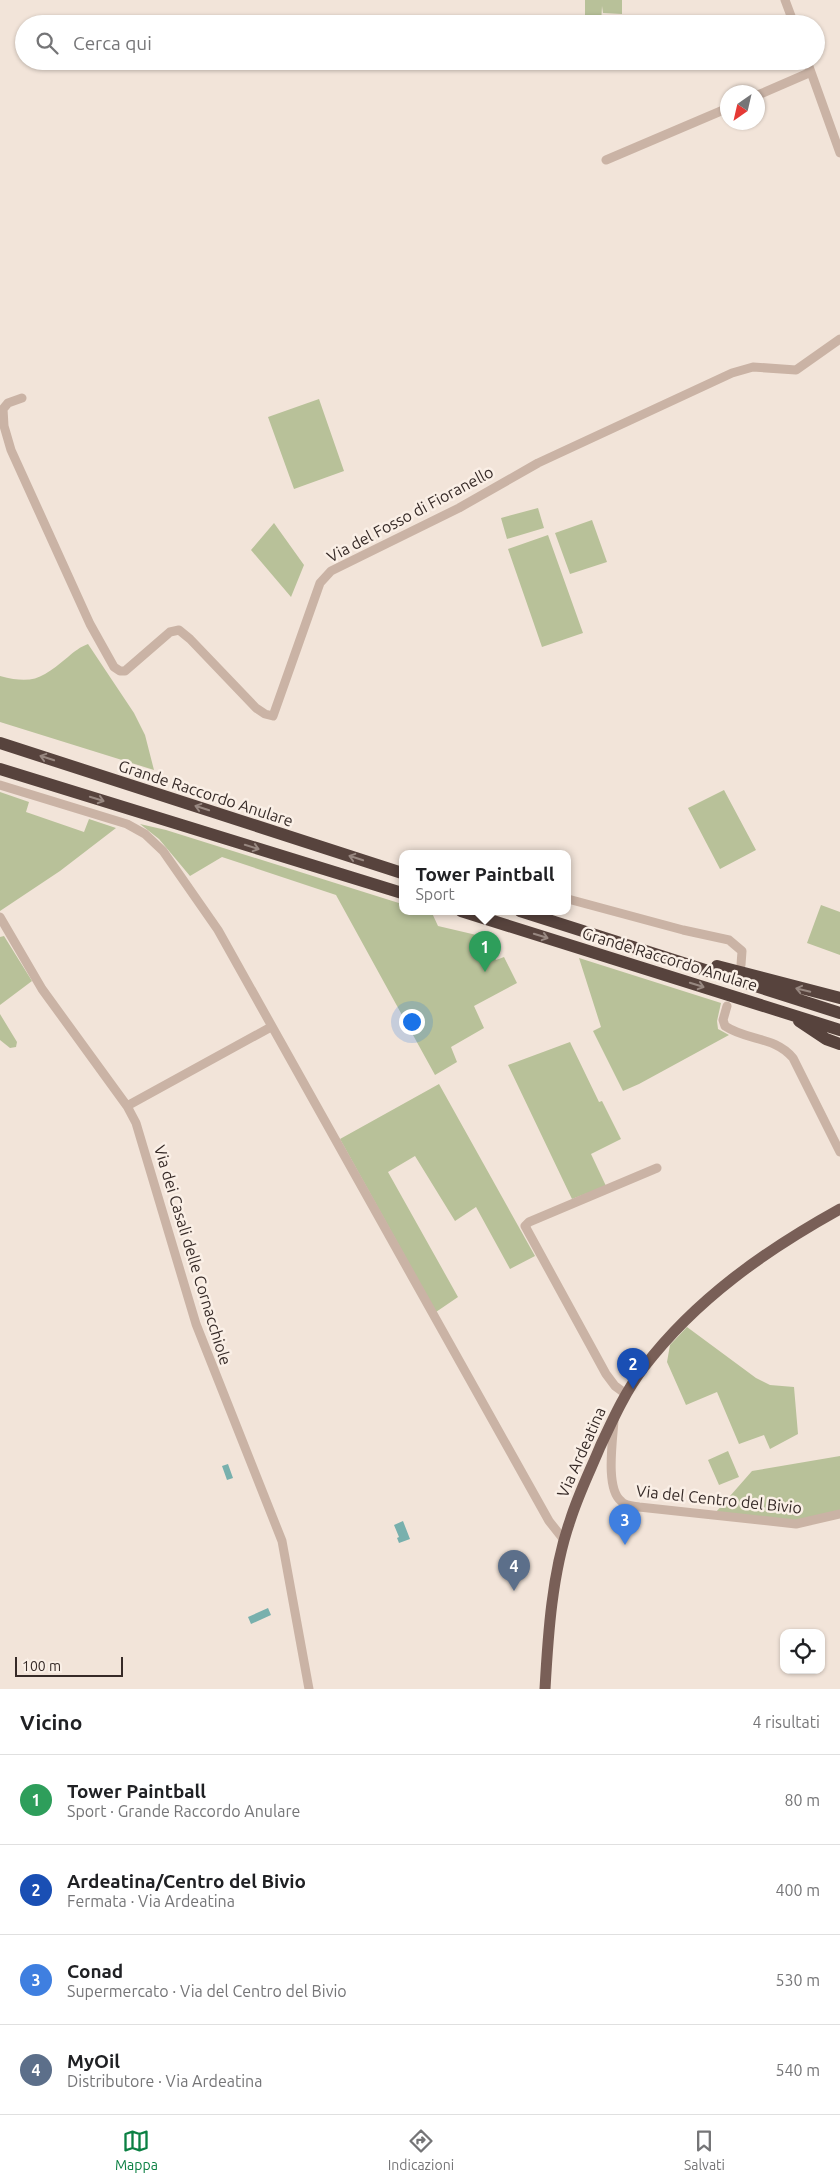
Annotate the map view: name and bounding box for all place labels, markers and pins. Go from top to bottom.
pin: 1 [469,931,501,972]
pin: 2 [617,1348,649,1389]
pin: 3 [609,1504,641,1545]
pin: 4 [498,1550,530,1591]

